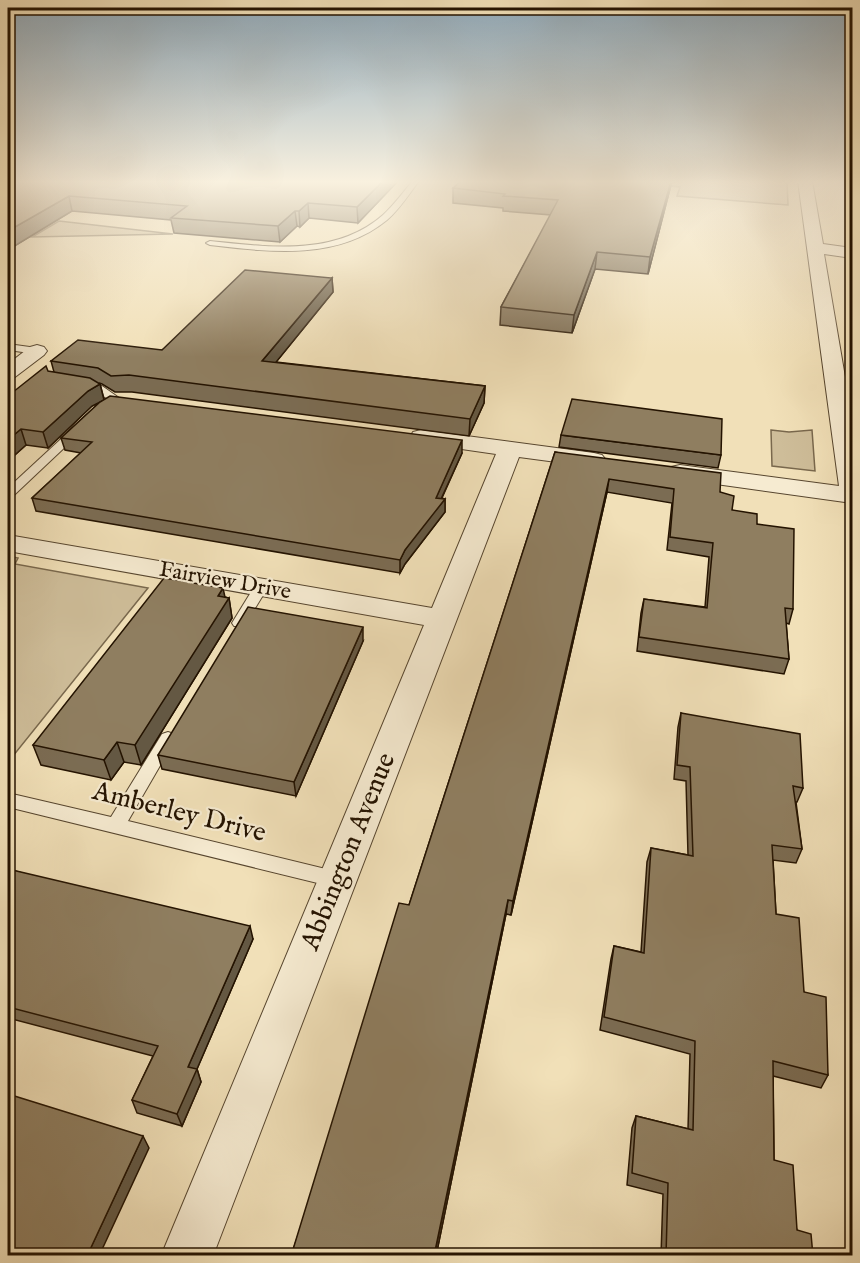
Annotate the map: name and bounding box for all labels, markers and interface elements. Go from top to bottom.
street label: Fairview Drive [157,556,293,606]
street label: Abbington Avenue [294,748,404,957]
street label: Amberley Drive [88,775,269,851]

